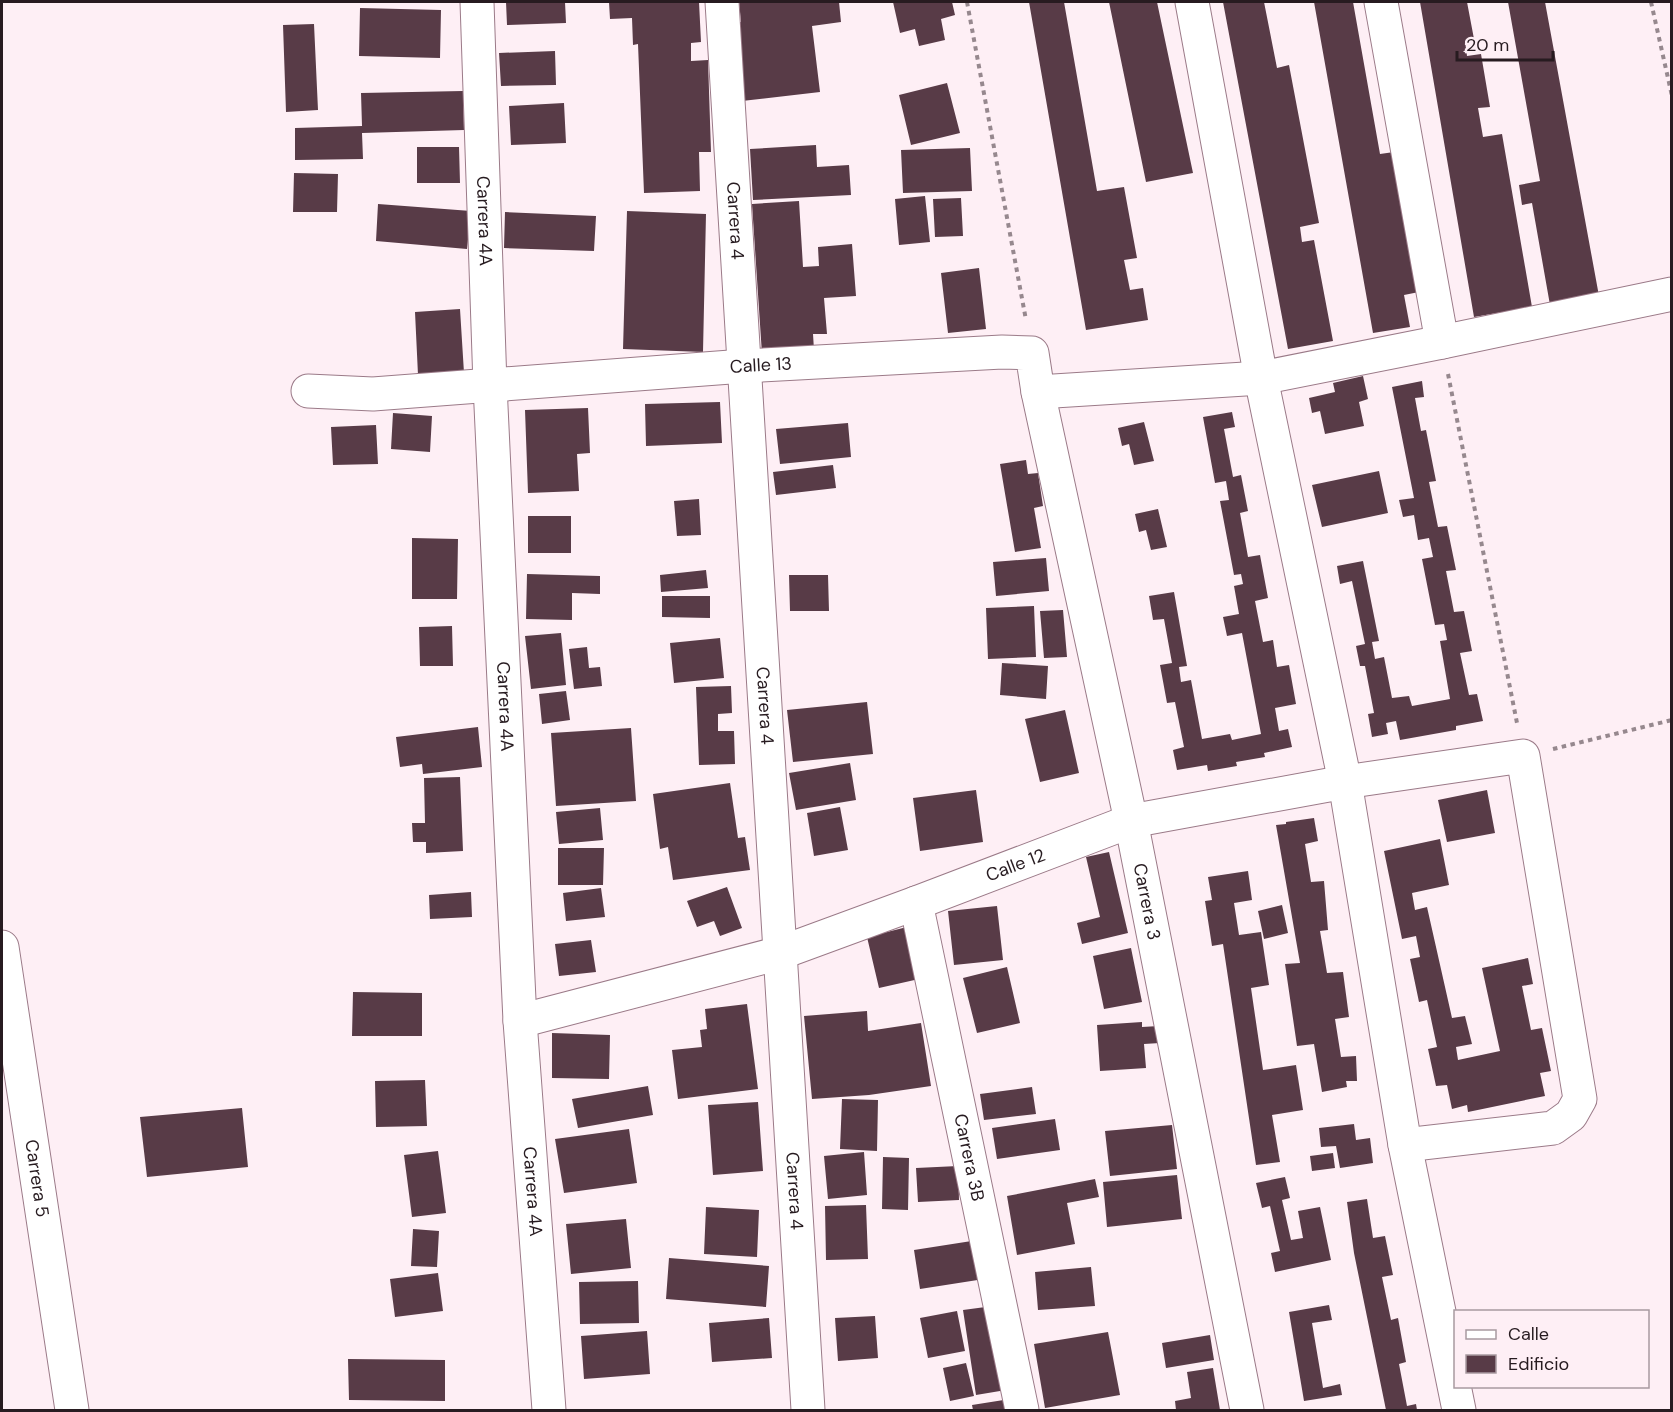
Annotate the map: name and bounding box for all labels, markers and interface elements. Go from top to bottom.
scale bar [1457,24,1553,62]
text: 20 m [1466,33,1509,57]
street label: Carrera 4A [471,175,498,266]
street label: Carrera 4 [721,181,750,260]
street label: Calle 13 [729,351,792,379]
street label: Carrera 4A [491,661,519,752]
street label: Carrera 4 [751,666,779,745]
street label: Calle 12 [982,843,1049,887]
street label: Carrera 3 [1128,861,1166,942]
street label: Carrera 3B [948,1112,990,1204]
street label: Carrera 5 [19,1138,55,1219]
street label: Carrera 4A [517,1146,548,1237]
street label: Carrera 4 [780,1151,809,1231]
legend [1454,1310,1649,1388]
text: Calle [1508,1322,1549,1346]
text: Edificio [1508,1352,1569,1376]

